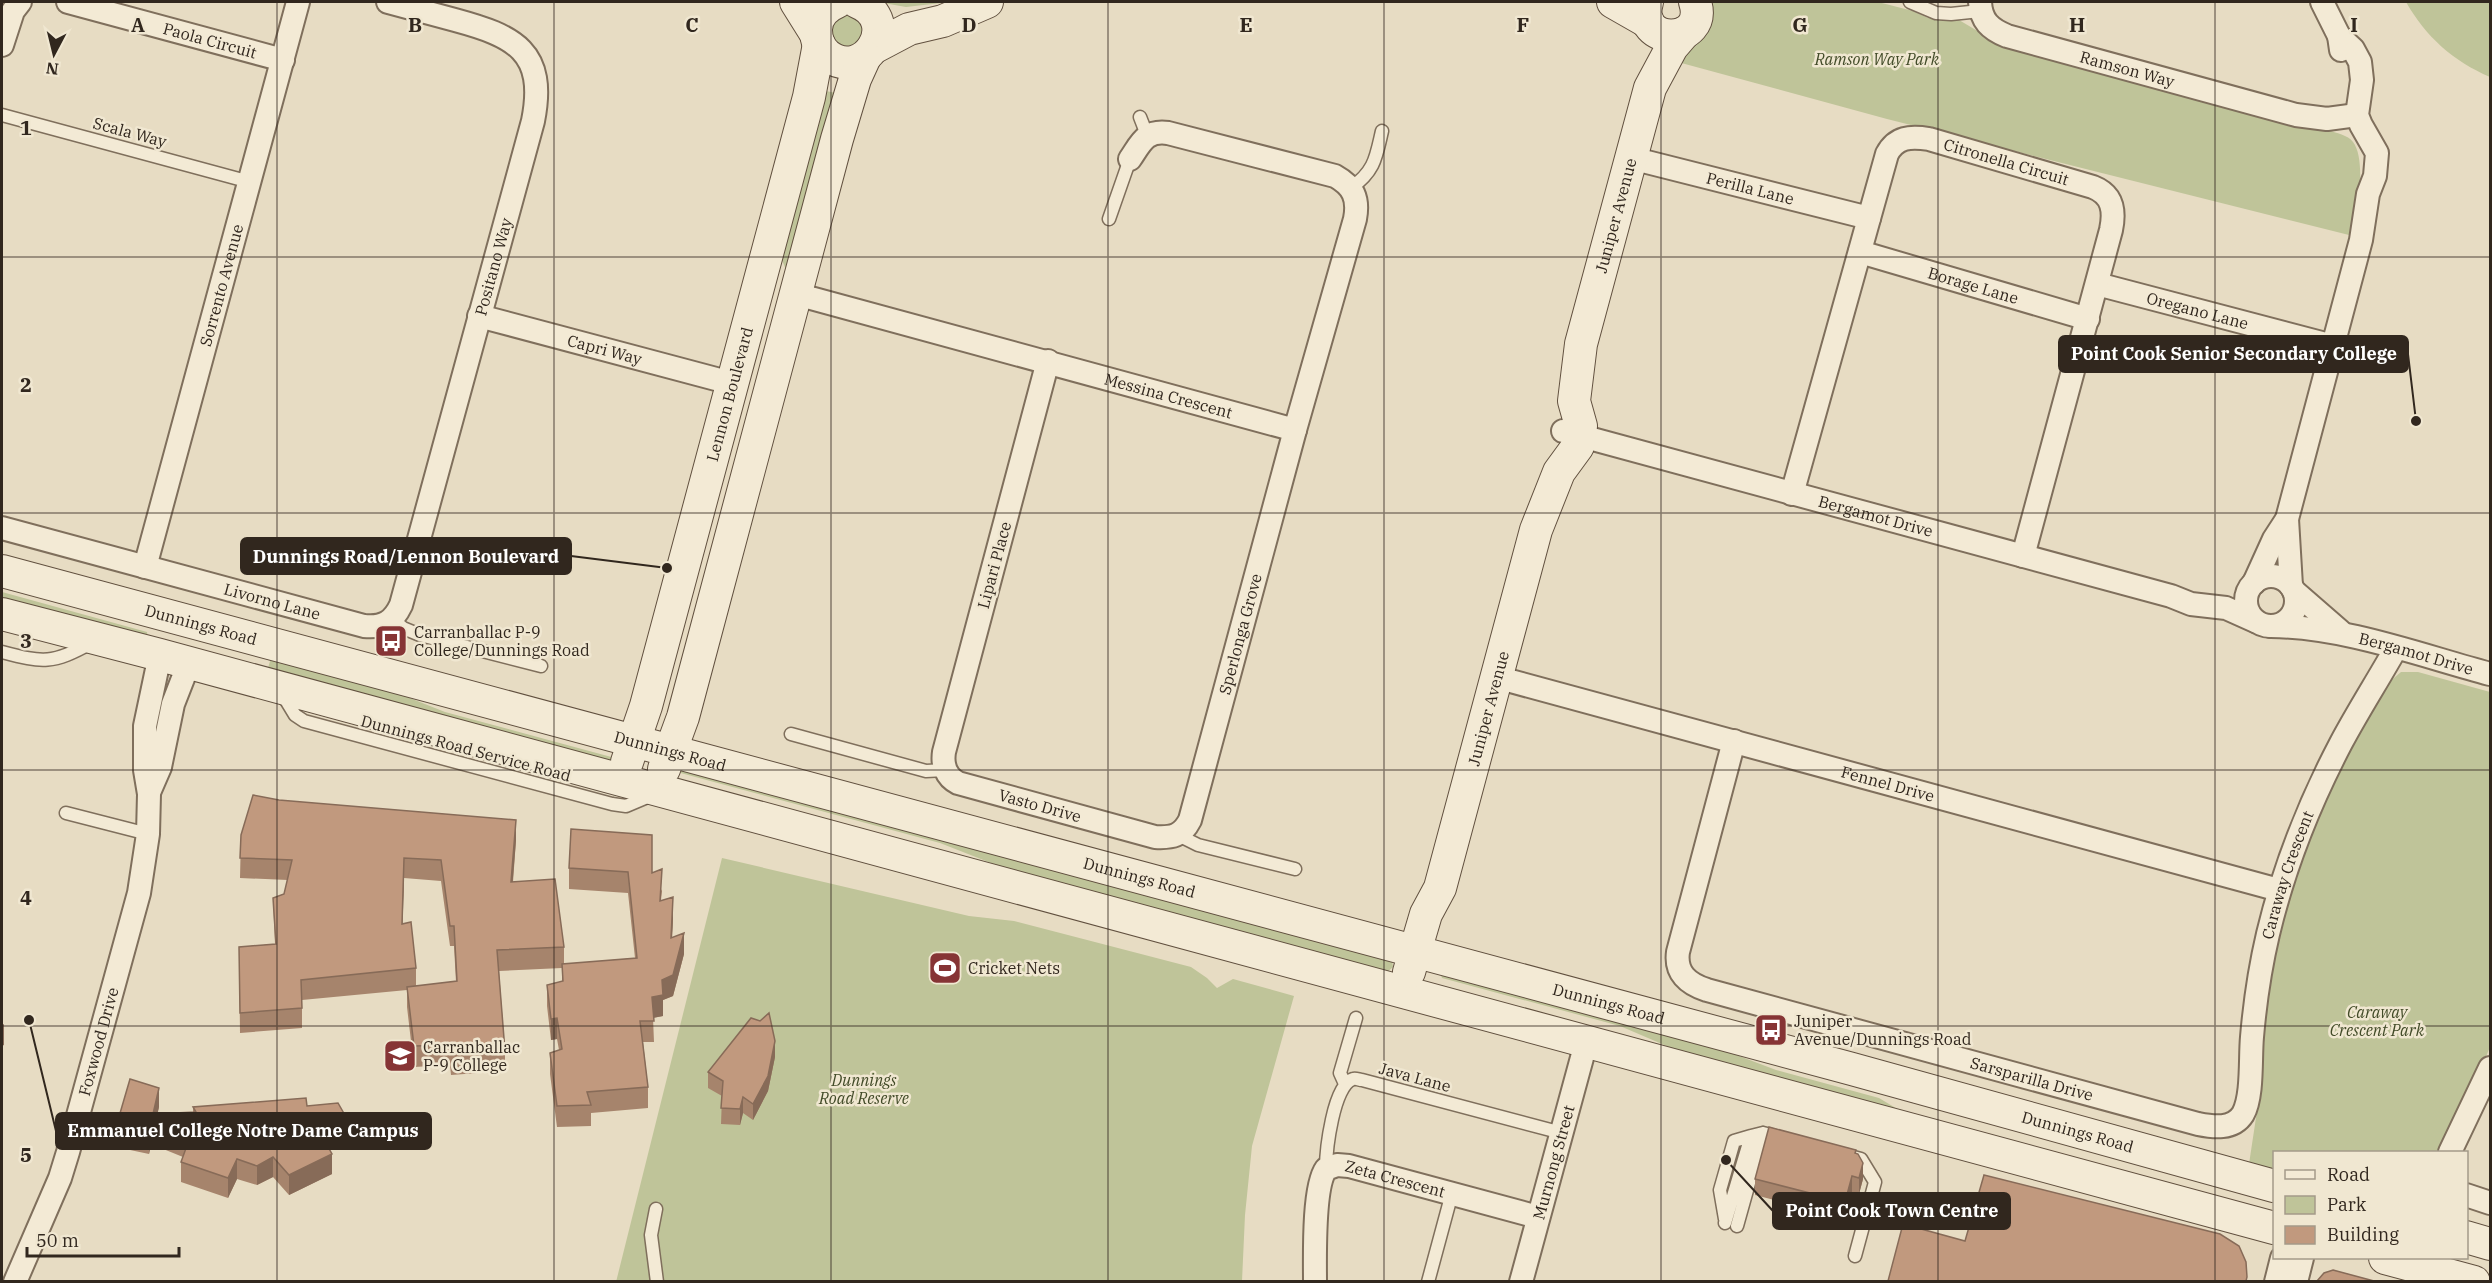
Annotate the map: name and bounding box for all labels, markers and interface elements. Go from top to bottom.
text: A [131,11,145,38]
text: B [408,11,422,38]
text: C [685,11,699,38]
text: D [961,11,977,38]
text: E [1239,11,1253,38]
text: F [1517,11,1529,38]
text: G [1792,11,1808,38]
text: H [2069,11,2085,38]
text: I [2350,11,2358,38]
street label: Paola Circuit [161,18,259,63]
north arrow [24,24,84,84]
street label: Ramson Way [2078,46,2177,91]
park label: Ramson Way Park [1814,49,1940,69]
text: N [45,58,60,80]
street label: Scala Way [91,113,169,152]
text: 1 [20,114,32,141]
street label: Citronella Circuit [1941,134,2072,190]
street label: Juniper Avenue [1591,156,1641,275]
street label: Perilla Lane [1704,167,1796,209]
street label: Positano Way [470,215,516,318]
street label: Sorrento Avenue [195,222,247,349]
street label: Borage Lane [1926,262,2021,308]
street label: Oregano Lane [2144,287,2251,333]
street label: Lennon Boulevard [702,324,757,464]
street label: Capri Way [565,330,645,369]
callout: Point Cook Senior Secondary College [2059,336,2408,372]
text: Point Cook Senior Secondary College [2071,342,2397,365]
street label: Messina Crescent [1102,368,1235,423]
text: 2 [20,371,32,398]
street label: Bergamot Drive [1816,491,1935,541]
street label: Lipari Place [973,519,1015,611]
callout: Dunnings Road/Lennon Boulevard [241,538,571,574]
text: Dunnings Road/Lennon Boulevard [253,545,559,568]
street label: Sperlonga Grove [1214,571,1266,697]
street label: Livorno Lane [222,579,323,624]
street label: Dunnings Road [143,600,259,649]
place label: Carranballac P-9 College/Dunnings Road [414,622,590,660]
bus stop icon: Carranballac P-9 College/Dunnings Road [373,623,409,659]
text: 3 [20,627,32,654]
street label: Bergamot Drive [2357,628,2476,679]
street label: Juniper Avenue [1463,649,1513,768]
street label: Dunnings Road Service Road [359,710,573,786]
street label: Dunnings Road [612,726,729,776]
street label: Fennel Drive [1839,761,1937,806]
street label: Vasto Drive [996,785,1083,826]
street label: Caraway Crescent [2257,807,2318,941]
street label: Dunnings Road [1081,853,1198,902]
text: 4 [20,884,32,911]
sports icon: Cricket Nets [927,950,963,986]
place label: Cricket Nets [968,958,1060,978]
street label: Dunnings Road [1550,979,1667,1028]
street label: Foxwood Drive [74,985,123,1098]
park label: Caraway Crescent Park [2330,1002,2425,1040]
place label: Juniper Avenue/Dunnings Road [1794,1011,1972,1049]
bus stop icon: Juniper Avenue/Dunnings Road [1753,1012,1789,1048]
place label: Carranballac P-9 College [423,1037,520,1075]
school or university icon: Carranballac P-9 College [382,1038,418,1074]
street label: Sarsparilla Drive [1968,1052,2096,1105]
street label: Java Lane [1377,1058,1453,1096]
park label: Dunnings Road Reserve [818,1070,909,1108]
street label: Murnong Street [1528,1103,1579,1222]
street label: Dunnings Road [2019,1107,2136,1157]
callout: Emmanuel College Notre Dame Campus [56,1113,431,1149]
text: Emmanuel College Notre Dame Campus [67,1119,419,1142]
text: 5 [20,1141,32,1168]
legend [2273,1151,2468,1259]
street label: Zeta Crescent [1343,1155,1448,1202]
text: Road [2327,1163,2370,1186]
callout: Point Cook Town Centre [1773,1193,2010,1229]
text: Park [2327,1193,2367,1216]
text: Point Cook Town Centre [1786,1199,1998,1222]
scale bar [27,1220,178,1258]
text: Building [2327,1223,2399,1246]
text: 50 m [36,1229,79,1252]

